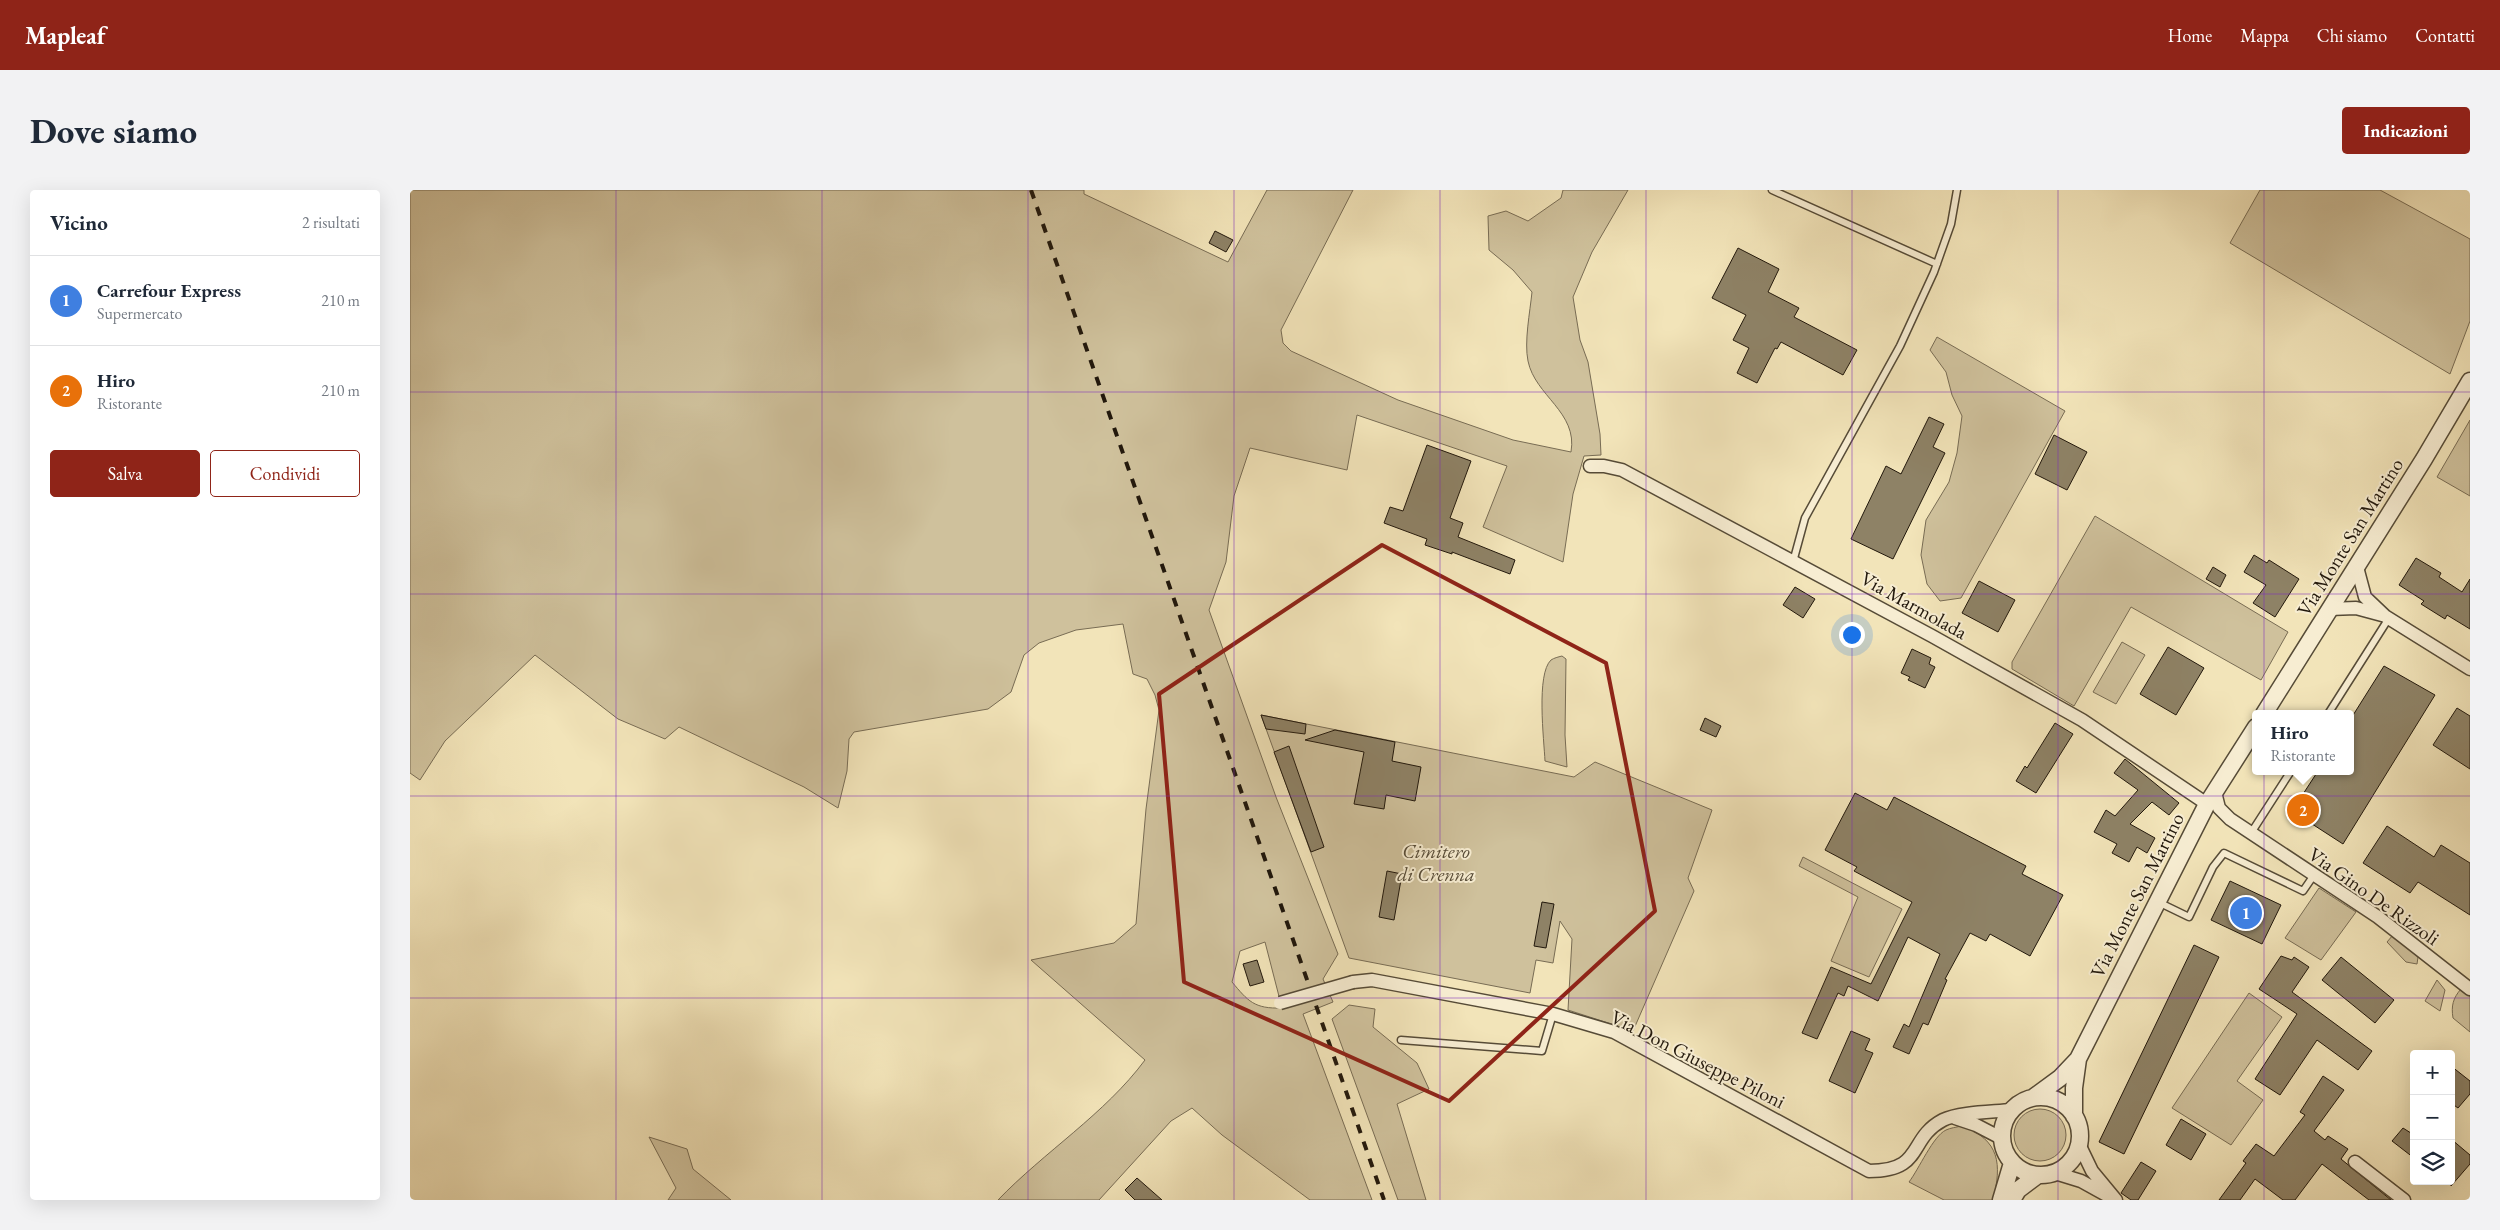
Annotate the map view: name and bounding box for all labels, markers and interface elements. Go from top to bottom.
text: Mapleaf [25,20,106,51]
text: Home [2168,24,2212,47]
text: Mappa [2240,24,2289,47]
text: Chi siamo [2317,24,2387,47]
text: Contatti [2415,24,2475,47]
button: Indicazioni [2342,107,2470,154]
text: Dove siamo [30,108,197,153]
text: Vicino [50,209,108,236]
text: 2 risultati [302,212,360,233]
text: Carrefour Express [97,278,241,303]
text: 1 [62,290,70,311]
text: 210 m [321,290,360,311]
text: Supermercato [97,303,182,324]
text: Hiro [97,368,135,393]
text: 2 [62,380,70,401]
text: 210 m [321,380,360,401]
text: Ristorante [97,393,162,414]
button: Salva [50,450,200,497]
button: Condividi [210,450,360,497]
street label: Via Monte San Martino [2291,453,2409,621]
street label: Via Marmolada [1856,565,1972,645]
your location [1839,622,1865,648]
popup [2252,710,2354,775]
text: Hiro [2271,720,2309,745]
text: Ristorante [2271,745,2335,766]
pin: 2 [2287,791,2319,829]
street label: Via Monte San Martino [2084,808,2190,982]
park label: Cimitero di Crenna [1397,838,1475,887]
street label: Via Gino De Rizzoli [2303,841,2445,951]
pin: 1 [2230,894,2262,932]
street label: Via Don Giuseppe Piloni [1606,1004,1790,1114]
map controls [2410,1050,2455,1185]
button: + [2410,1050,2455,1095]
button: − [2410,1095,2455,1140]
button: layers [2410,1140,2455,1185]

